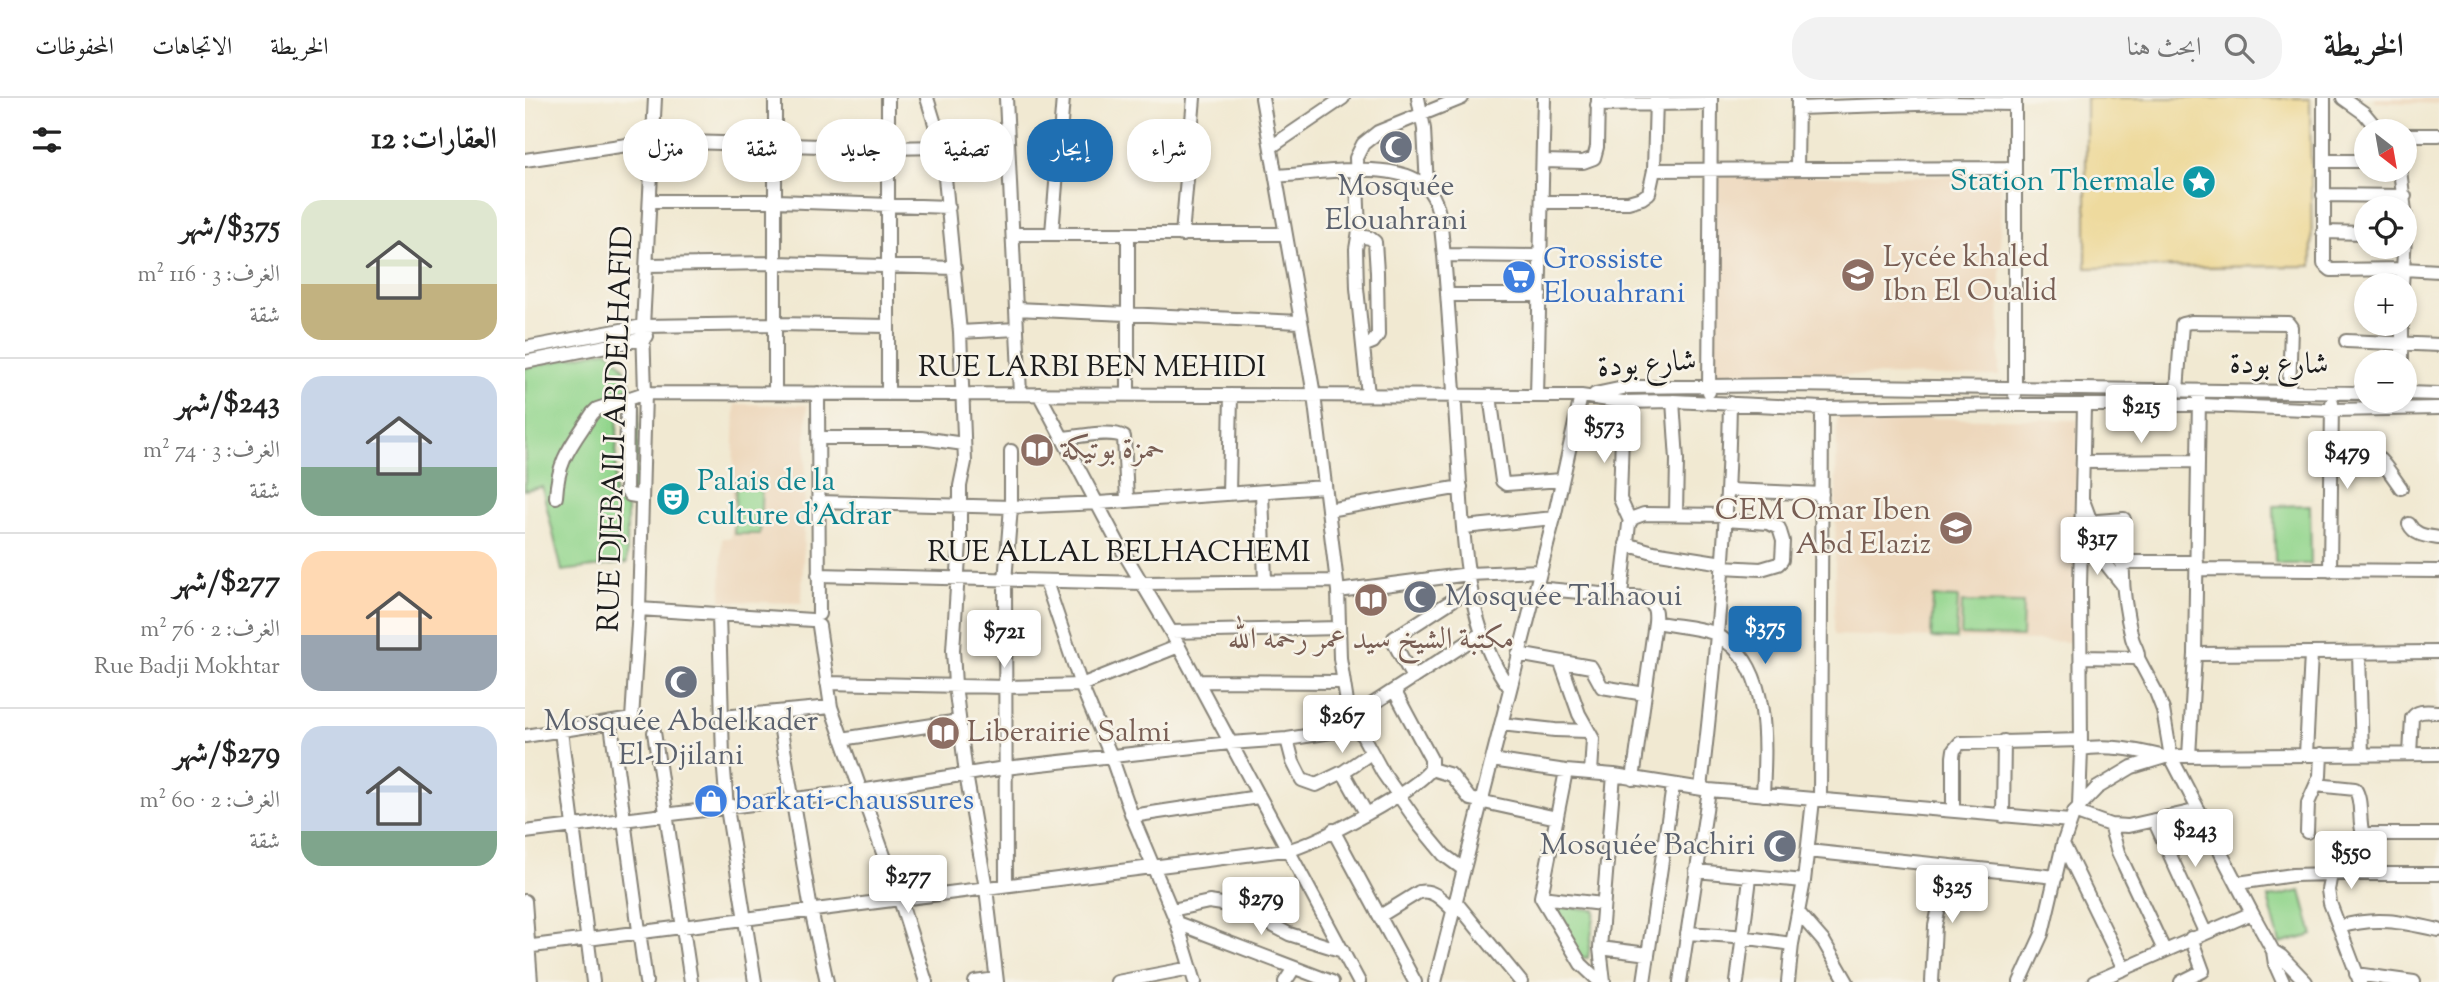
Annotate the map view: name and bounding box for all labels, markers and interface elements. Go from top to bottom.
search box [1792,17,2282,80]
text: الخريطة [2324,24,2404,72]
icon: search [2220,29,2258,67]
text: ابحث هنا [2127,30,2202,67]
text: المحفوظات [35,31,114,65]
text: الاتجاهات [152,31,232,65]
text: الخريطة [270,31,329,65]
text: العقارات: 12 [371,119,497,162]
chip: منزل [623,119,708,182]
chip: شقة [722,119,802,182]
chip: جديد [816,119,906,182]
chip: تصفية [920,119,1013,182]
chip: إيجار [1027,119,1113,182]
chip: شراء [1127,119,1211,182]
north arrow [2354,119,2417,182]
map controls [2354,119,2417,413]
icon: filters [28,121,66,159]
mosque icon: Mosquée Elouahrani [1377,128,1415,166]
place label: Station Thermale [1950,161,2175,204]
place icon: Station Thermale [2180,163,2218,201]
place label: Mosquée Elouahrani [1325,166,1467,243]
button: locate [2354,196,2417,259]
text: $375/شهر [180,207,280,250]
street label: RUE DJEBAILI ABDELHAFID [588,225,646,633]
icon: home [357,228,441,312]
place label: Lycée khaled Ibn El Oualid [1883,237,2057,314]
place label: Grossiste Elouahrani [1543,239,1685,316]
school or university icon: Lycée khaled Ibn El Oualid [1839,256,1877,294]
supermarket icon: Grossiste Elouahrani [1500,258,1538,296]
text: الغرف: 3 · 116 m² [138,259,280,292]
button: + [2354,273,2417,336]
text: شقة [250,300,280,333]
street label: شارع بودة [1596,340,1698,391]
street label: شارع بودة [2229,344,2329,388]
street label: RUE LARBI BEN MEHIDI [918,347,1266,390]
button: − [2354,350,2417,413]
text: $243/شهر [176,383,280,426]
pin: $215 [2100,386,2182,445]
text: $215 [2122,391,2160,424]
icon: home [357,404,441,488]
pin: $573 [1563,406,1645,465]
text: $573 [1584,411,1624,444]
place label: حمزة بوتيكة [1059,429,1165,472]
library icon: حمزة بوتيكة [1018,431,1056,469]
pin: $479 [2306,432,2388,491]
text: الغرف: 3 · 74 m² [143,435,280,468]
text: $479 [2324,437,2370,470]
place label: Palais de la culture d'Adrar [697,461,892,538]
text: شقة [250,476,280,509]
theatre icon: Palais de la culture d'Adrar [654,480,692,518]
place label: CEM Omar Iben Abd Elaziz [1715,490,1931,567]
school or university icon: CEM Omar Iben Abd Elaziz [1937,509,1975,547]
pin: $317 [2056,518,2138,577]
text: $317 [2077,523,2117,556]
street label: RUE ALLAL BELHACHEMI [927,532,1311,575]
text: $277/شهر [173,562,280,605]
place label: Mosquée Talhaoui [1445,576,1682,619]
mosque icon: Mosquée Talhaoui [1401,578,1439,616]
icon: home [357,579,441,663]
library icon: مكتبة الشيخ سيد عمر رحمه الله [1352,581,1390,619]
pin: $375 [1724,606,1806,666]
pin: $721 [963,610,1045,670]
text: $375 [1745,612,1785,645]
text: الغرف: 2 · 76 m² [140,614,280,647]
place label: مكتبة الشيخ سيد عمر رحمه الله [1228,615,1514,665]
text: $721 [983,616,1025,649]
text: Rue Badji Mokhtar [94,651,280,684]
mosque icon: Mosquée Abdelkader El-Djilani [662,663,700,701]
pin: $267 [1301,696,1383,755]
place label: Mosquée Abdelkader El-Djilani [544,701,818,778]
text: $267 [1319,701,1365,734]
place label: Liberairie Salmi [967,712,1171,755]
library icon: Liberairie Salmi [924,714,962,752]
text: $279/شهر [174,733,280,776]
icon: home [357,754,441,838]
place label: barkati-chaussures [735,780,974,823]
shop icon: barkati-chaussures [692,782,730,820]
text: الغرف: 2 · 60 m² [140,785,280,818]
pin: $243 [2154,810,2236,869]
text: $243 [2173,815,2217,848]
place label: Mosquée Bachiri [1540,825,1755,868]
text: شقة [250,826,280,859]
mosque icon: Mosquée Bachiri [1761,827,1799,865]
pin: $550 [2310,832,2392,891]
text: $550 [2331,837,2371,870]
pin: $277 [867,856,949,915]
text: $277 [885,861,931,894]
pin: $325 [1911,866,1993,925]
text: $325 [1932,871,1972,904]
pin: $279 [1220,878,1302,937]
text: $279 [1238,883,1284,916]

